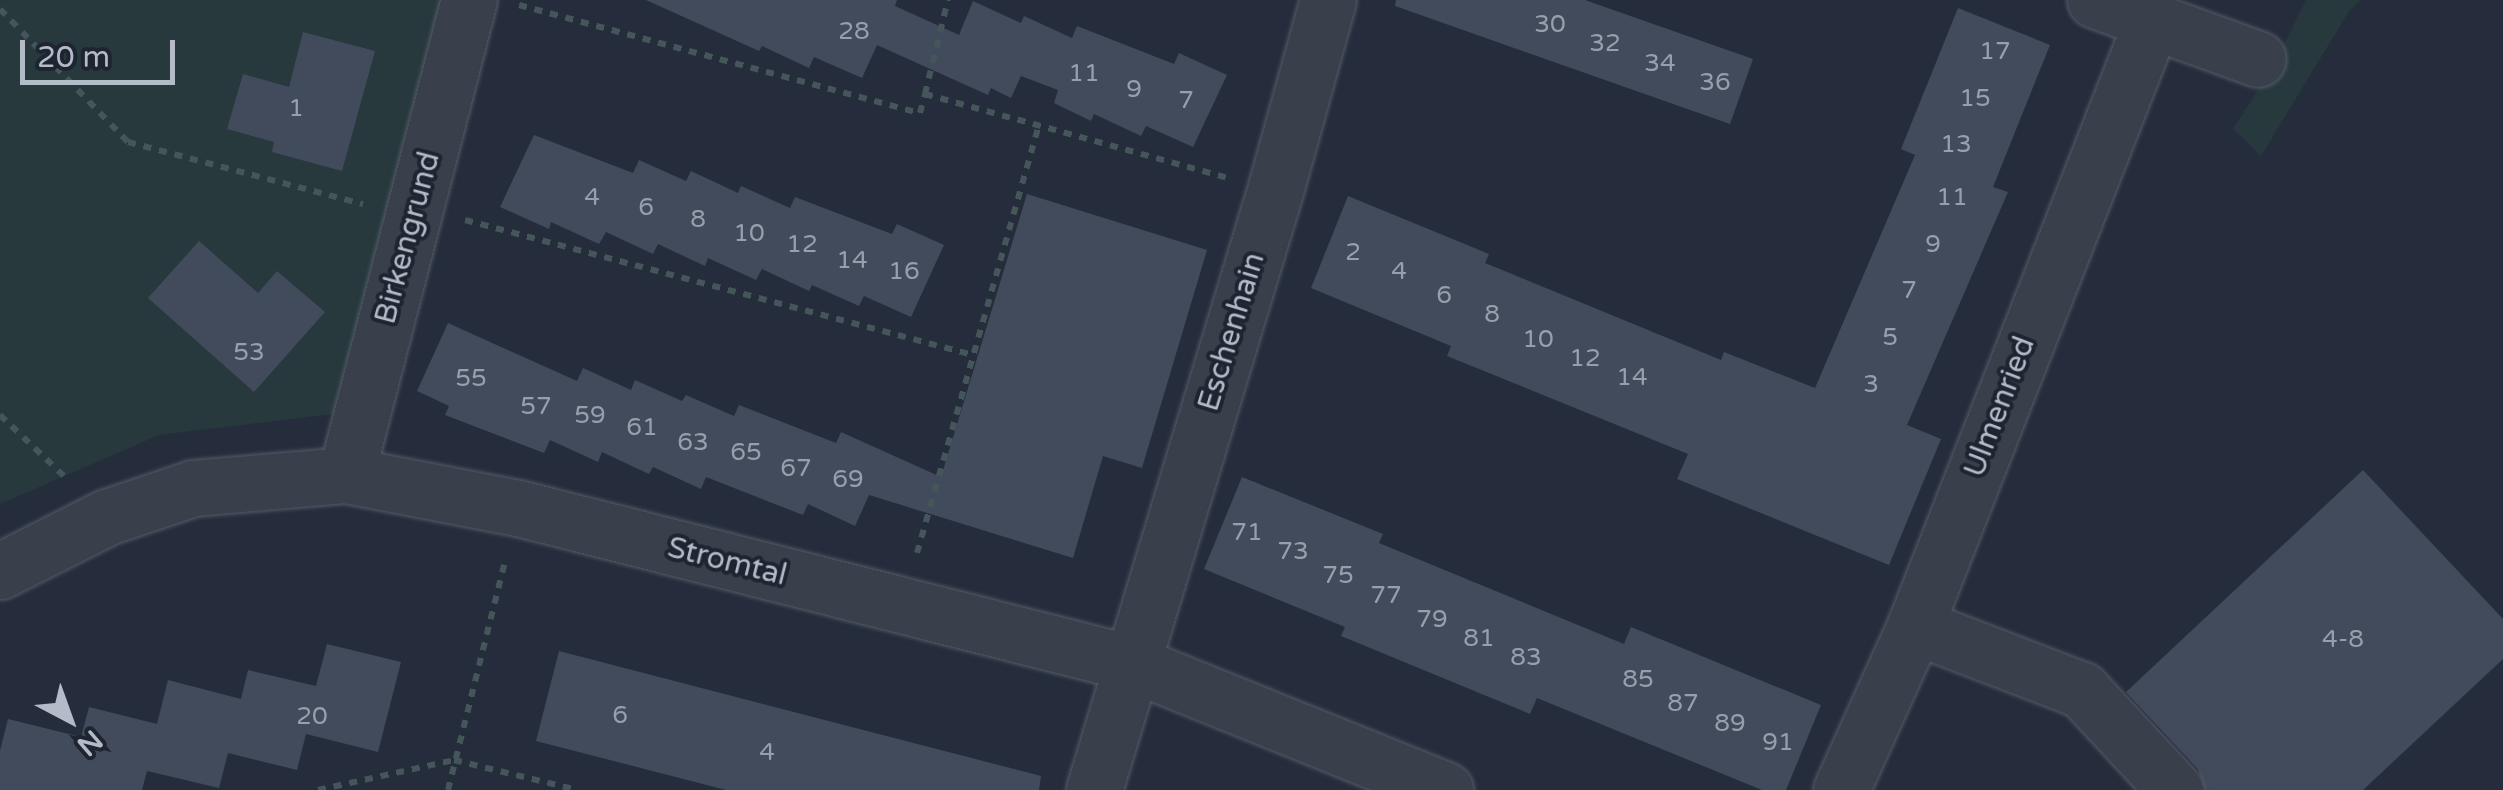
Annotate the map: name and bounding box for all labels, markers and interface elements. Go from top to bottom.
house number: 30 [1534,9,1566,39]
house number: 28 [838,16,870,46]
scale bar [25,20,180,82]
house number: 32 [1589,28,1621,58]
house number: 17 [1979,36,2011,66]
text: 20 m [37,39,110,76]
house number: 34 [1644,48,1676,78]
house number: 11 [1068,58,1100,88]
house number: 36 [1699,67,1731,97]
house number: 9 [1126,74,1142,104]
house number: 15 [1959,83,1991,113]
house number: 7 [1178,85,1194,115]
house number: 1 [288,93,304,123]
house number: 13 [1940,129,1972,159]
street label: Birkengrund [368,148,448,328]
house number: 4 [584,182,600,212]
house number: 11 [1936,182,1968,212]
house number: 6 [638,192,654,222]
house number: 8 [690,204,706,234]
house number: 10 [733,218,765,248]
house number: 12 [786,229,818,259]
house number: 9 [1925,229,1941,259]
house number: 2 [1345,237,1361,267]
house number: 14 [836,245,868,275]
street label: Eschenhain [1191,248,1273,416]
house number: 16 [888,256,920,286]
house number: 4 [1391,256,1407,286]
house number: 7 [1901,275,1917,305]
house number: 6 [1436,280,1452,310]
house number: 8 [1484,299,1500,329]
house number: 5 [1882,322,1898,352]
house number: 10 [1522,324,1554,354]
street label: Ulmenried [1957,332,2043,482]
house number: 53 [233,337,265,367]
house number: 12 [1569,343,1601,373]
house number: 14 [1616,362,1648,392]
house number: 55 [455,363,487,393]
house number: 3 [1863,369,1879,399]
house number: 57 [520,391,552,421]
house number: 59 [574,400,606,430]
house number: 61 [626,412,658,442]
house number: 63 [677,427,709,457]
house number: 65 [730,437,762,467]
house number: 67 [780,453,812,483]
house number: 69 [832,464,864,494]
house number: 71 [1231,517,1263,547]
street label: Stromtal [664,530,790,594]
house number: 73 [1277,536,1309,566]
house number: 75 [1322,560,1354,590]
house number: 77 [1370,580,1402,610]
house number: 79 [1416,604,1448,634]
house number: 81 [1463,623,1495,653]
house number: 4-8 [2322,624,2364,654]
house number: 83 [1510,642,1542,672]
house number: 85 [1622,664,1654,694]
north arrow [20,670,120,770]
house number: 87 [1667,688,1699,718]
house number: 6 [612,700,628,730]
house number: 20 [296,701,328,731]
house number: 89 [1714,708,1746,738]
text: N [70,722,109,763]
house number: 91 [1762,727,1794,757]
house number: 4 [759,737,775,767]

